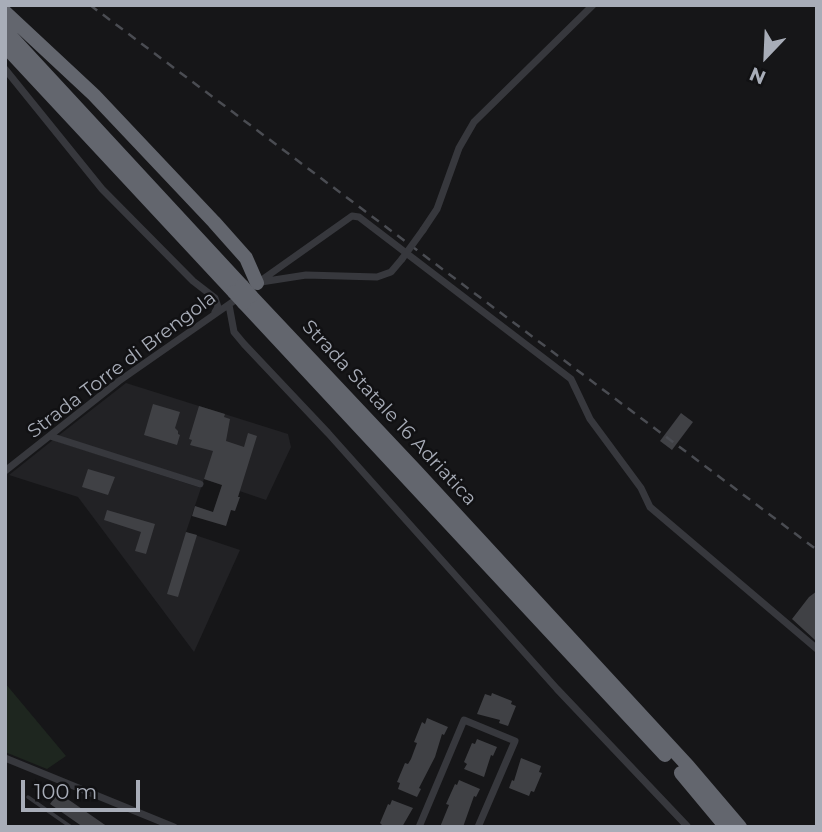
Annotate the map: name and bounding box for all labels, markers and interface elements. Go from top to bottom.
north arrow [731,21,801,91]
text: N [746,62,769,89]
street label: Strada Torre di Brengola [23,287,221,443]
street label: Strada Statale 16 Adriatica [297,316,481,510]
scale bar [24,766,144,810]
text: 100 m [34,779,97,804]

